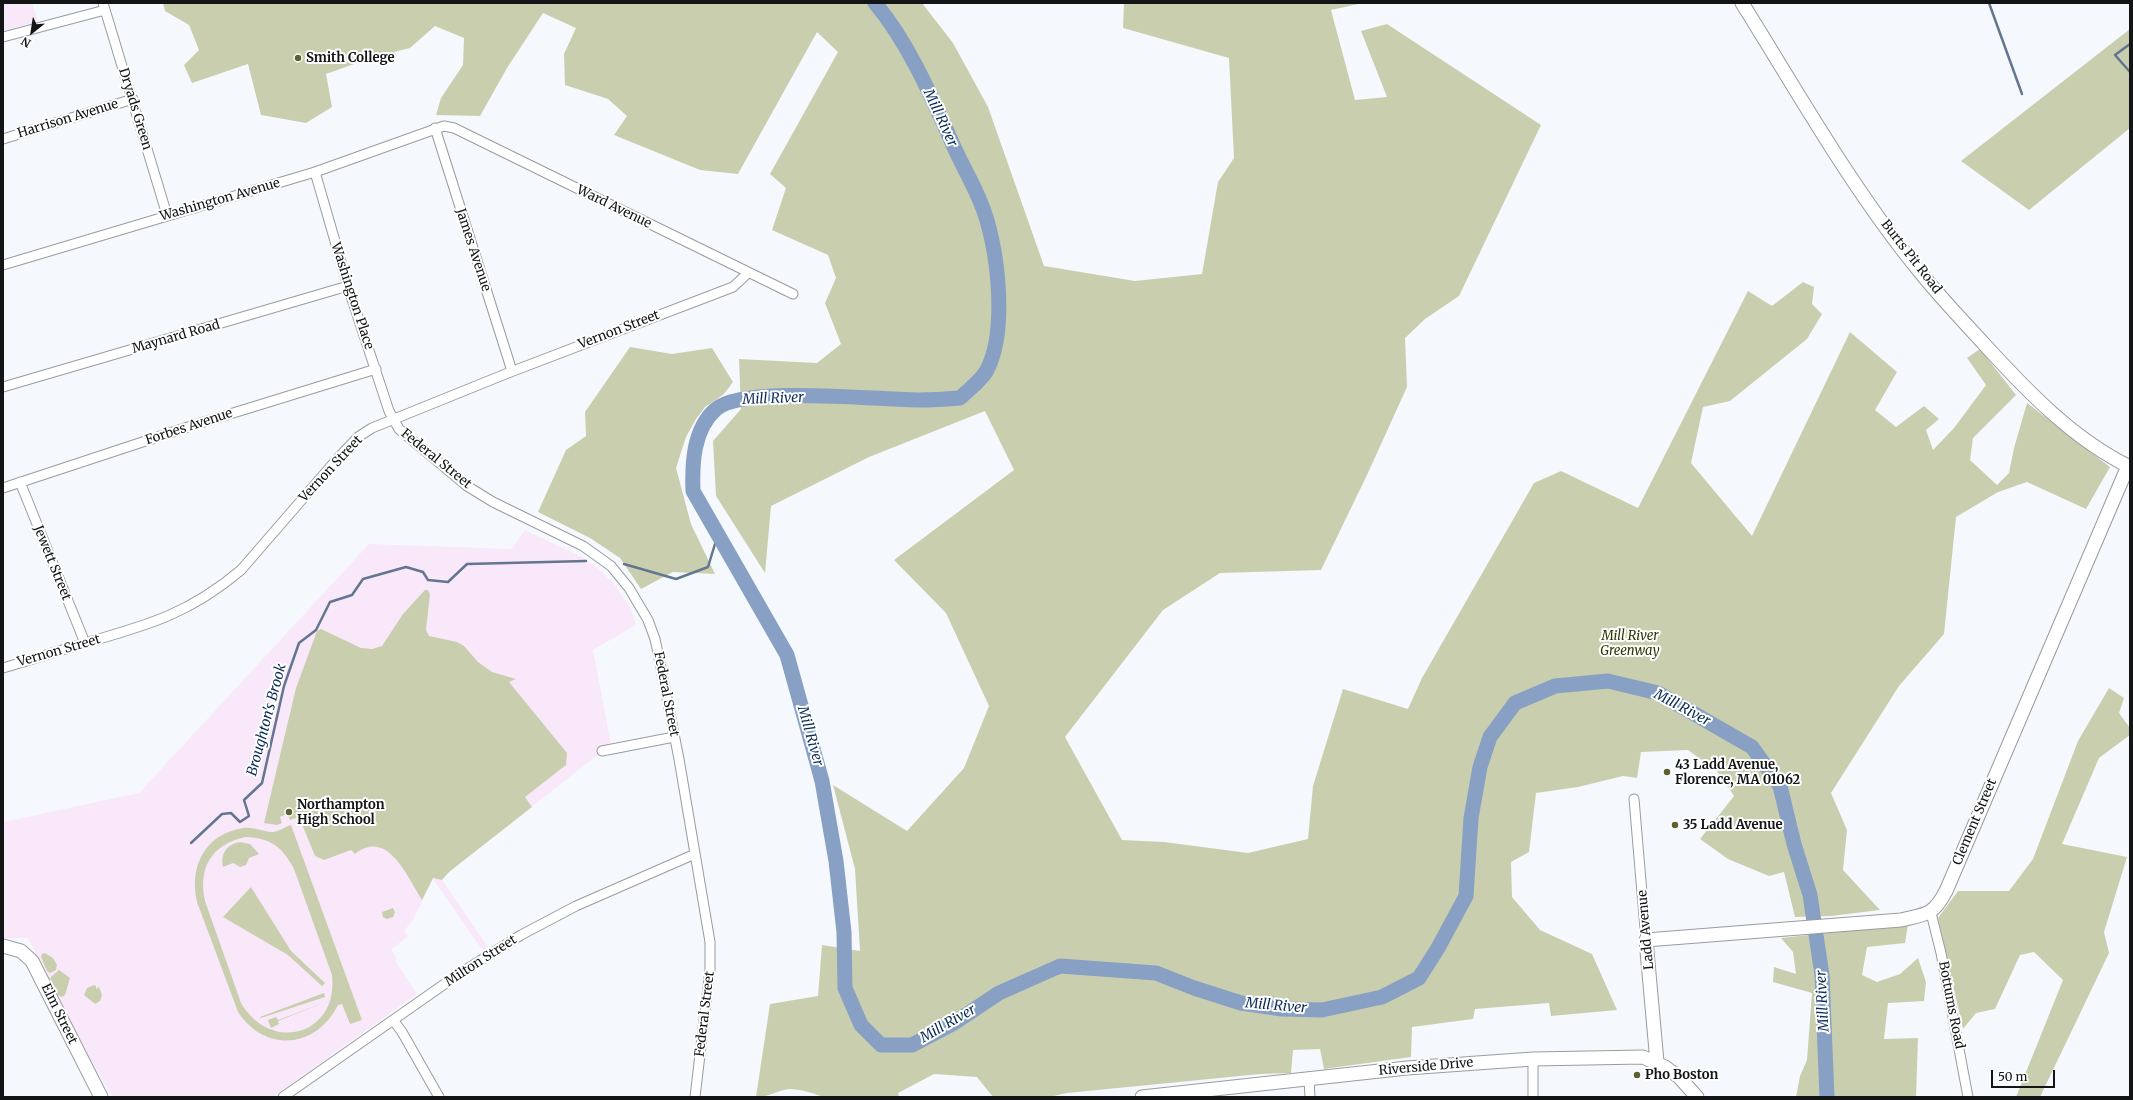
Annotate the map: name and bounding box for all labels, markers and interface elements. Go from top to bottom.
north arrow [12,12,52,52]
text: N [19,34,33,51]
place label: Smith College [306,50,394,66]
marker: Smith College [293,53,303,63]
street label: Dryads Green [115,66,155,152]
water label: Mill River [919,87,961,149]
street label: Harrison Avenue [16,96,120,142]
street label: Washington Avenue [158,175,282,225]
street label: Ward Avenue [574,182,654,232]
street label: James Avenue [452,207,494,293]
street label: Burts Pit Road [1877,217,1945,297]
street label: Washington Place [327,241,377,351]
street label: Vernon Street [576,307,662,353]
street label: Maynard Road [130,317,222,357]
water label: Mill River [742,390,804,408]
street label: Forbes Avenue [143,406,235,448]
street label: Federal Street [398,426,474,492]
street label: Vernon Street [296,432,366,506]
street label: Jewett Street [30,523,74,603]
park label: Mill River Greenway [1600,628,1660,659]
street label: Vernon Street [16,632,102,670]
street label: Federal Street [650,650,682,738]
water label: Broughton's Brook [244,662,290,778]
water label: Mill River [1651,686,1713,730]
water label: Mill River [793,704,827,768]
place label: 43 Ladd Avenue, Florence, MA 01062 [1675,757,1800,788]
marker: 43 Ladd Avenue, Florence, MA 01062 [1662,767,1672,777]
street label: Clement Street [1950,776,2000,868]
place label: Northampton High School [297,797,385,828]
marker: Northampton High School [284,807,294,817]
place label: 35 Ladd Avenue [1683,817,1783,833]
marker: 35 Ladd Avenue [1670,820,1680,830]
street label: Ladd Avenue [1635,890,1657,970]
street label: Milton Street [442,932,520,990]
street label: Bottums Road [1935,960,1967,1050]
street label: Federal Street [692,970,718,1058]
water label: Mill River [1813,970,1833,1032]
street label: Elm Street [38,981,80,1047]
water label: Mill River [1245,995,1307,1017]
water label: Mill River [917,1001,979,1047]
street label: Riverside Drive [1378,1055,1474,1079]
scale bar [1993,1062,2057,1088]
place label: Pho Boston [1645,1067,1718,1083]
text: 50 m [1998,1069,2027,1084]
marker: Pho Boston [1632,1070,1642,1080]

